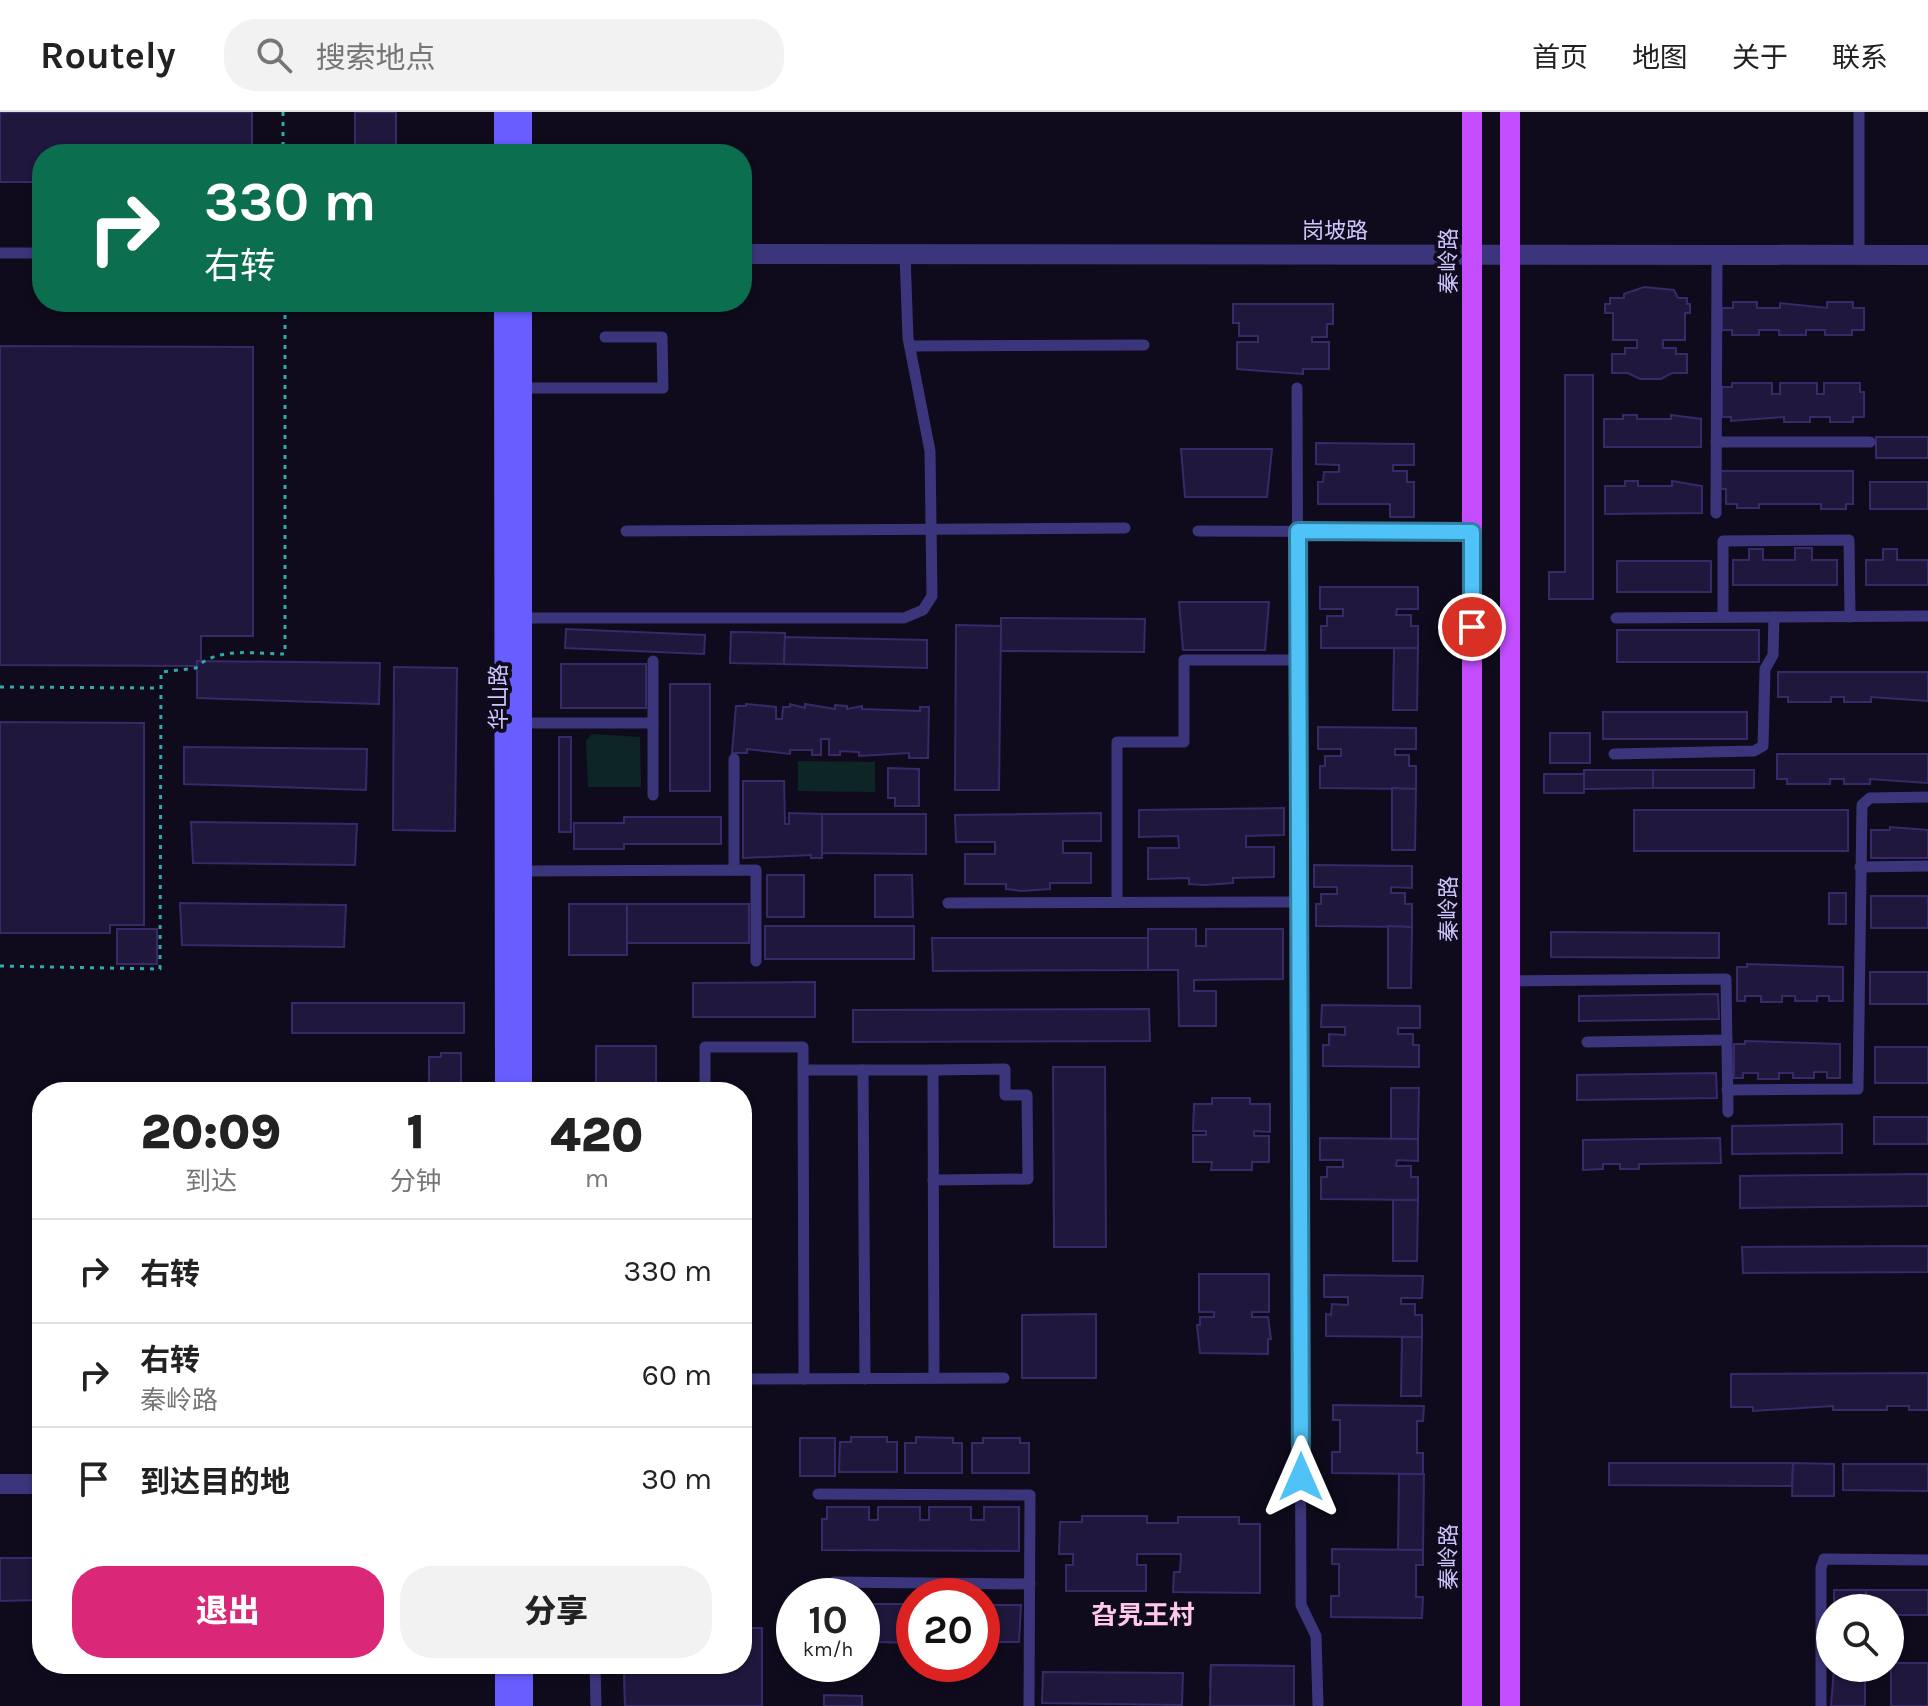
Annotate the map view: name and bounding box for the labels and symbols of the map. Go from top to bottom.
street label: 岗坡路 [1302,218,1368,244]
street label: 秦岭路 [1436,228,1462,294]
pin [1438,593,1506,661]
street label: 华山路 [486,664,512,730]
street label: 秦岭路 [1436,876,1462,942]
position arrow [1259,1435,1343,1519]
street label: 秦岭路 [1436,1524,1462,1590]
speed limit sign: 20 [896,1578,1000,1682]
district label: 旮旯王村 [1091,1600,1195,1631]

